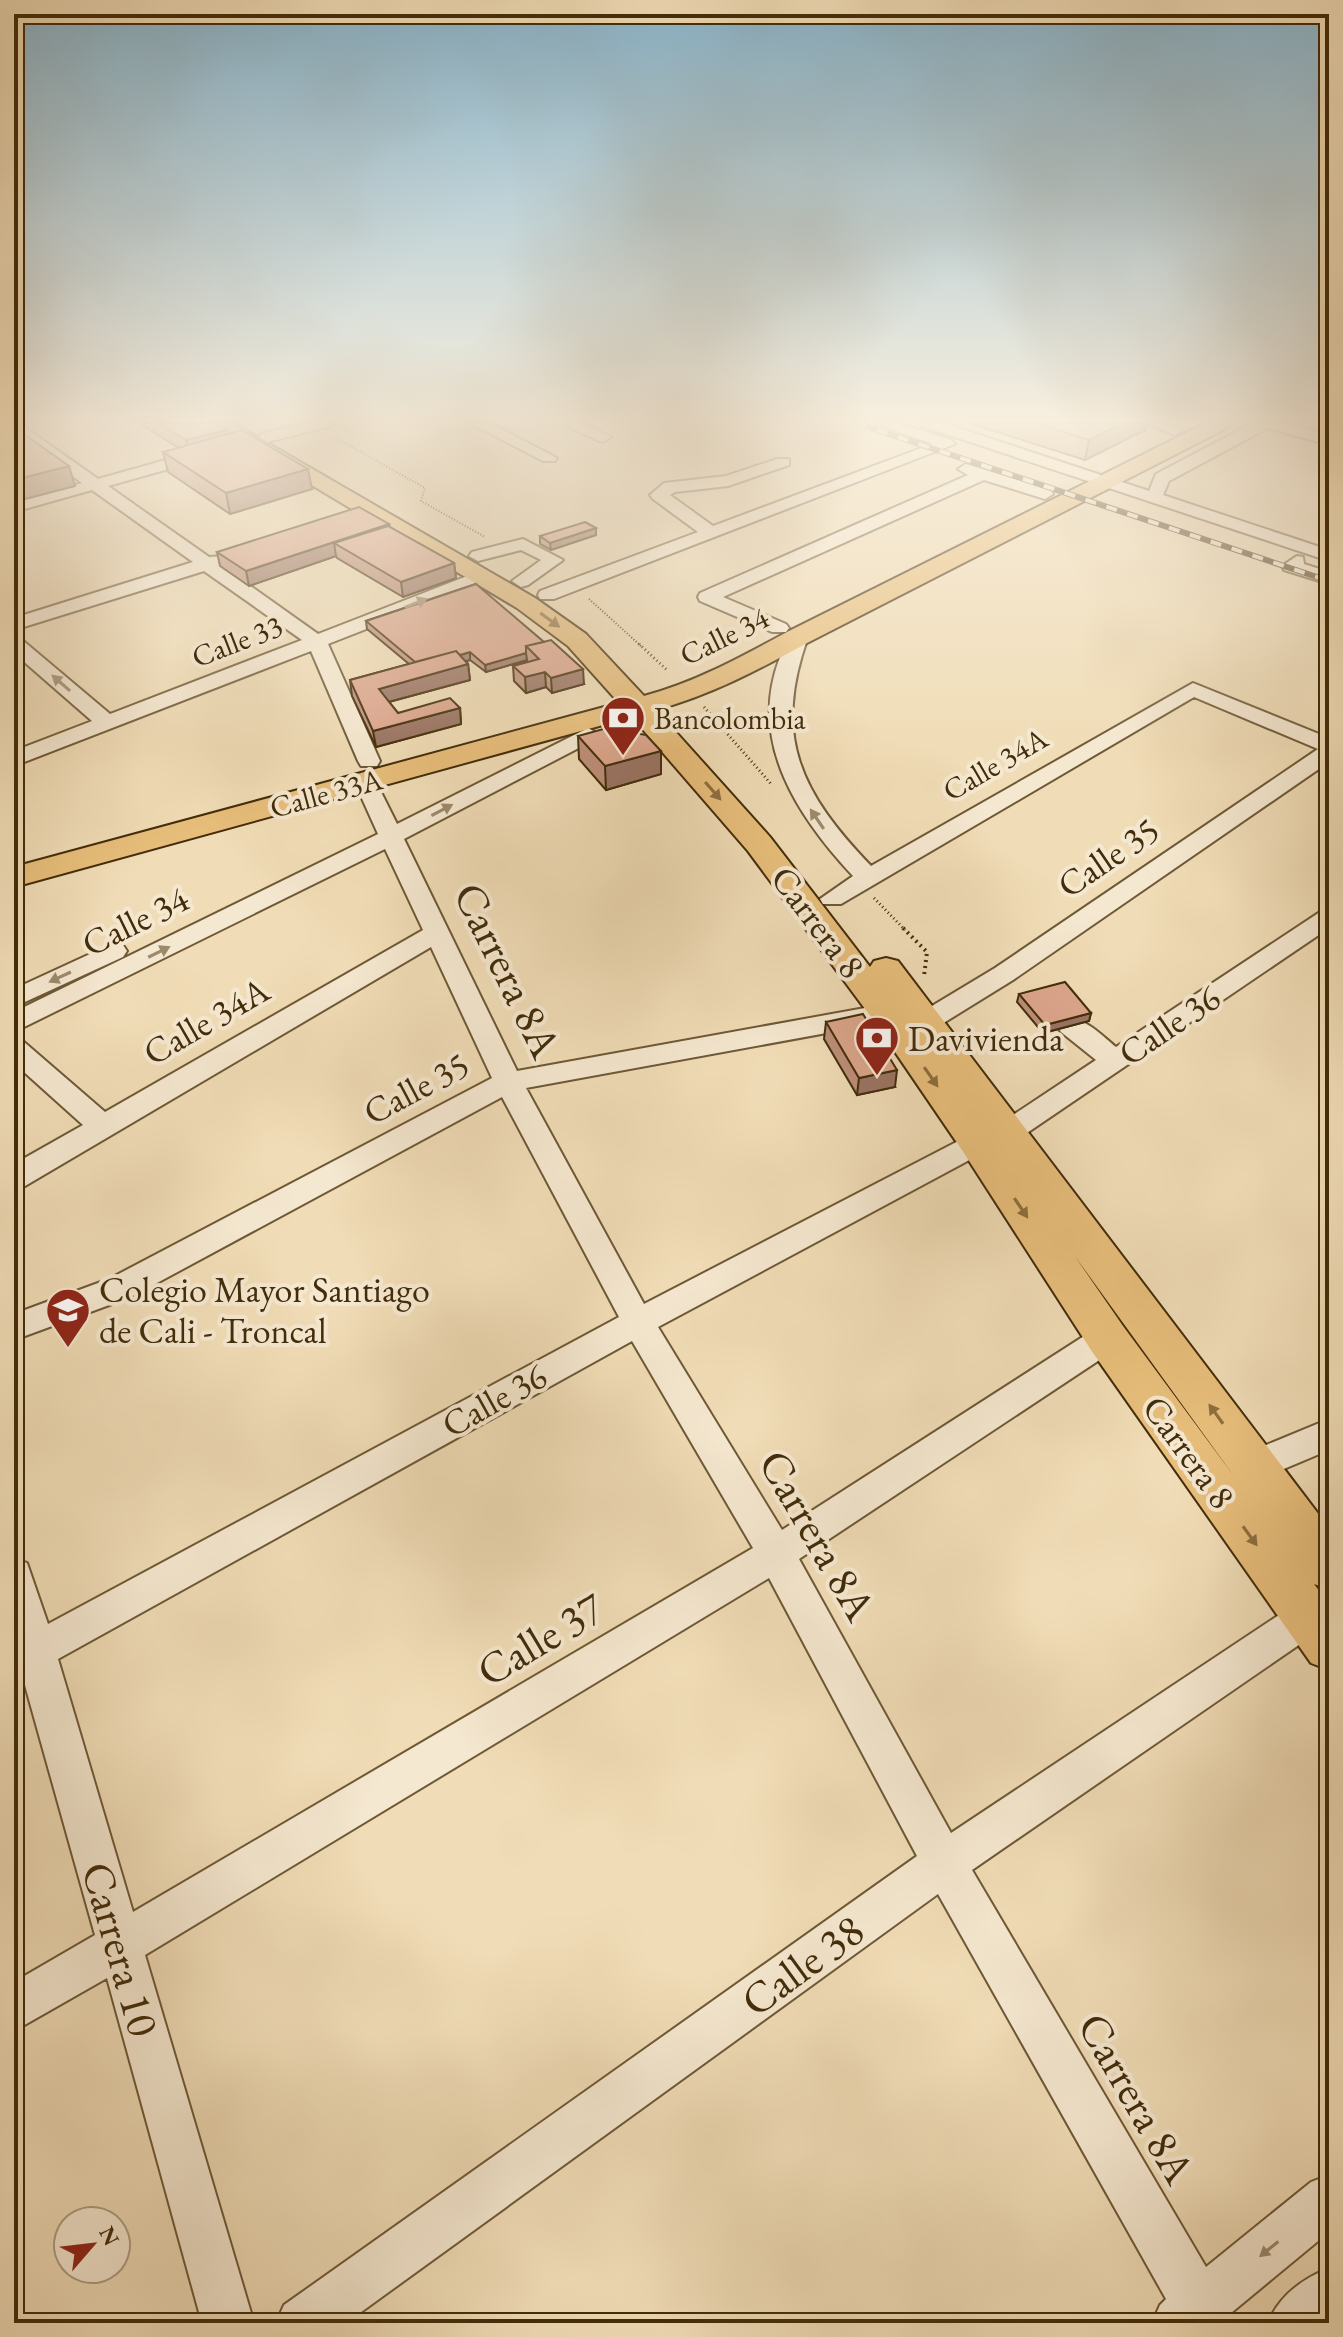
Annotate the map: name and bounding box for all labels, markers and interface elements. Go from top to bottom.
one-way arrow [404,596,428,609]
street label: Calle 34 [673,598,775,674]
street label: Calle 33 [186,606,288,676]
one-way arrow [540,611,560,627]
one-way arrow [51,675,71,692]
bank icon: Bancolombia [599,694,647,757]
place label: Bancolombia [654,699,806,738]
street label: Calle 34A [935,718,1055,810]
street label: Calle 33A [265,759,387,827]
one-way arrow [704,781,721,801]
one-way arrow [431,804,453,818]
street label: Calle 35 [1048,806,1168,908]
one-way arrow [810,808,825,829]
street label: Carrera 8 [760,856,876,988]
street label: Carrera 8A [441,873,575,1067]
street label: Calle 34 [74,875,197,967]
one-way arrow [148,945,171,958]
street label: Calle 34A [135,966,278,1076]
one-way arrow [48,970,72,984]
street label: Calle 36 [1109,974,1229,1076]
bank icon: Davivienda [853,1014,901,1077]
place label: Davivienda [908,1015,1064,1062]
street label: Calle 35 [355,1041,477,1135]
one-way arrow [923,1067,938,1088]
one-way arrow [1013,1198,1028,1219]
place label: Colegio Mayor Santiago de Cali - Troncal [99,1266,430,1354]
school or university icon: Colegio Mayor Santiago de Cali - Troncal [44,1286,92,1349]
street label: Calle 36 [433,1352,555,1448]
street label: Carrera 8 [1132,1386,1246,1518]
one-way arrow [1209,1403,1225,1424]
street label: Carrera 8A [746,1439,890,1631]
one-way arrow [1242,1526,1257,1547]
street label: Calle 37 [466,1579,615,1699]
street label: Carrera 10 [69,1855,173,2043]
street label: Calle 38 [729,1901,875,2029]
street label: Carrera 8A [1065,2002,1209,2194]
north arrow [52,2205,132,2285]
text: N [92,2221,126,2251]
one-way arrow [1259,2240,1279,2257]

